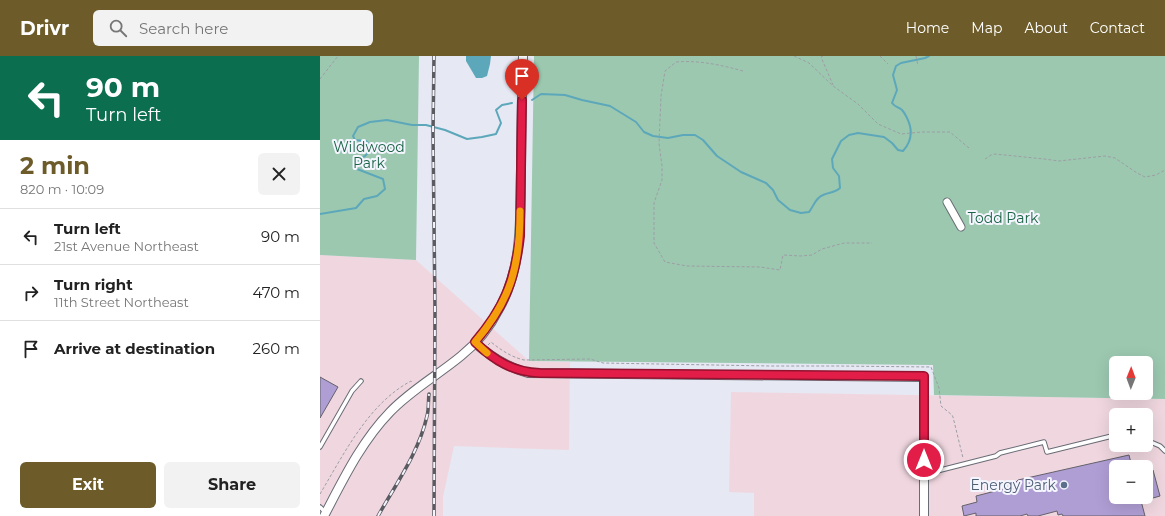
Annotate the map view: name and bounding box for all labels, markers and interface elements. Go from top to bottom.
search box [93,10,373,46]
text: Drivr [20,17,69,40]
icon: search [107,17,129,39]
text: Search here [139,19,228,38]
text: Home [906,19,949,37]
text: Map [971,19,1002,37]
text: About [1024,19,1068,37]
text: Contact [1090,19,1145,37]
pin [505,59,539,100]
icon: arrive [511,65,533,87]
text: 90 m [86,70,160,104]
icon: left [20,72,72,124]
text: Turn left [86,104,161,126]
park label: Wildwood Park [333,138,405,172]
text: 2 min [20,151,90,180]
button: close [258,153,300,195]
text: 820 m · 10:09 [20,181,104,197]
park label: Todd Park [968,209,1039,227]
text: Turn left [54,219,121,238]
icon: left [20,226,42,248]
text: 90 m [261,227,300,246]
text: 21st Avenue Northeast [54,238,199,254]
text: Turn right [54,275,133,294]
icon: right [20,282,42,304]
text: 470 m [253,283,300,302]
text: 11th Street Northeast [54,294,189,310]
icon: arrive [20,338,42,360]
text: Arrive at destination [54,339,215,358]
text: 260 m [253,339,300,358]
north arrow [1109,356,1153,400]
map controls [1109,356,1153,504]
button: + [1109,408,1153,452]
position arrow [903,439,945,481]
button: − [1109,460,1153,504]
button: Exit [20,462,156,508]
button: Share [164,462,300,508]
place label: Energy Park [971,476,1057,494]
marker: Energy Park [1059,480,1069,490]

